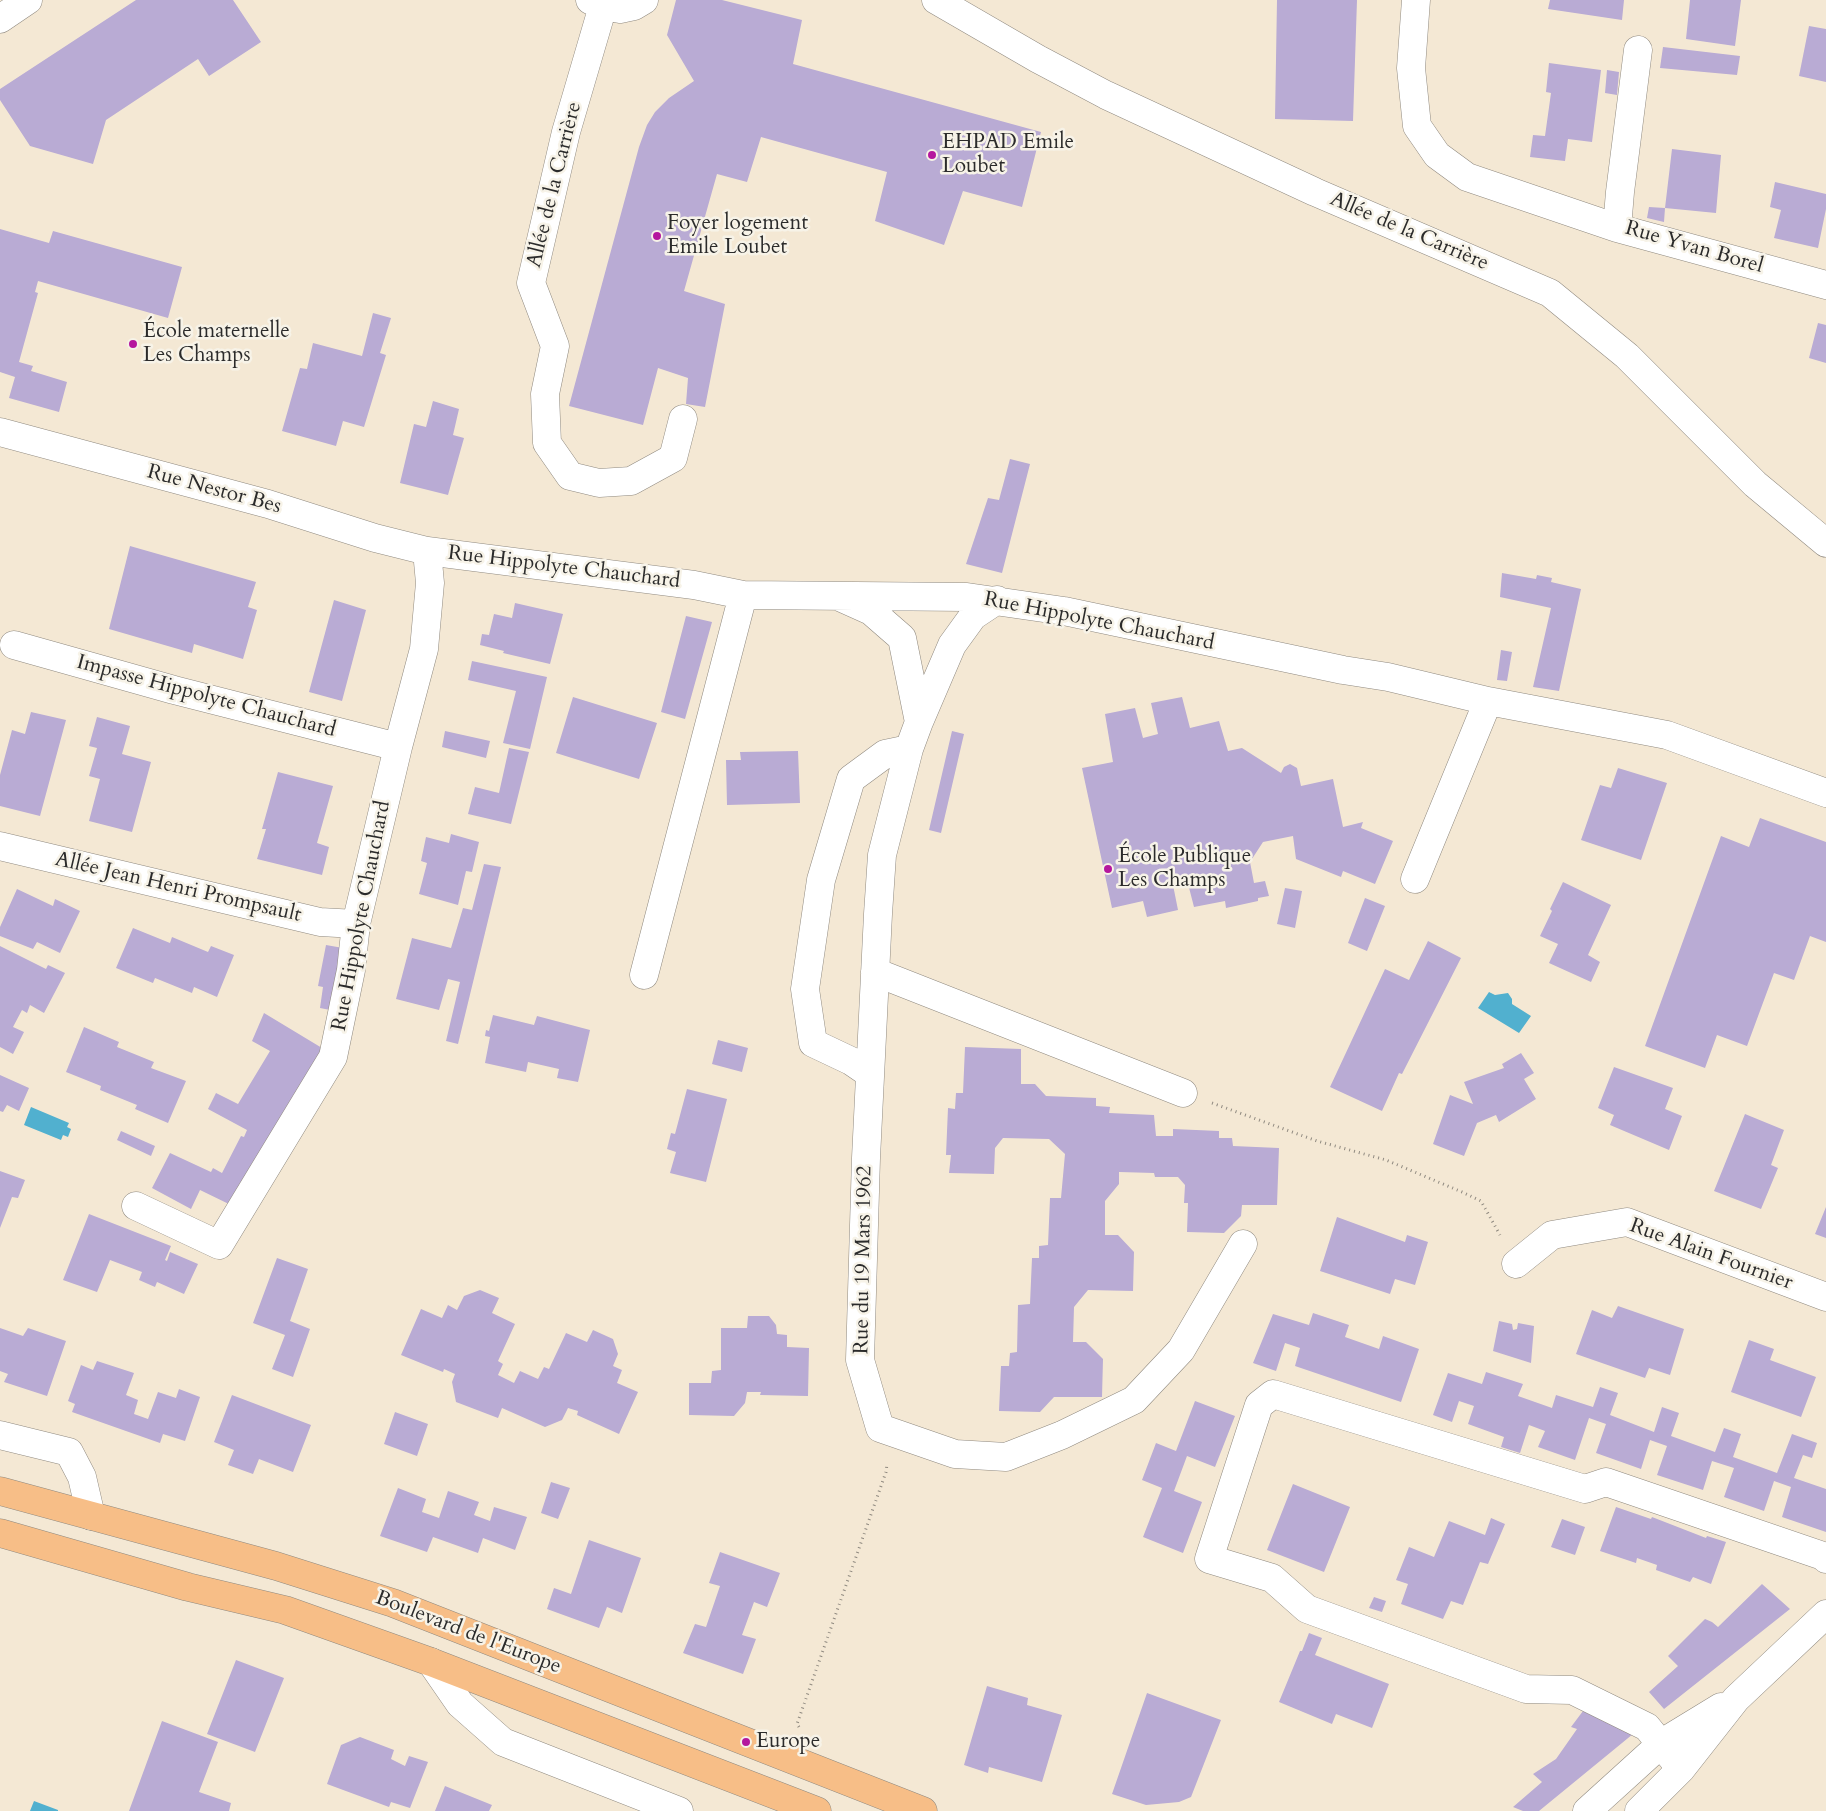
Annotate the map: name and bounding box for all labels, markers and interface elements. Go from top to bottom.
street label: Allée de la Carrière [522,100,588,270]
place label: EHPAD Emile Loubet [942,130,1074,180]
marker: EHPAD Emile Loubet [926,149,938,161]
street label: Allée de la Carrière [1326,187,1492,277]
place label: Foyer logement Emile Loubet [667,211,808,261]
street label: Rue Yvan Borel [1622,216,1766,280]
marker: Foyer logement Emile Loubet [651,230,663,242]
place label: École maternelle Les Champs [143,319,290,369]
marker: École maternelle Les Champs [127,338,139,350]
street label: Rue Nestor Bes [144,460,284,520]
street label: Rue Hippolyte Chauchard [446,541,682,595]
street label: Rue Hippolyte Chauchard [982,587,1216,657]
street label: Impasse Hippolyte Chauchard [74,650,338,744]
street label: Rue Hippolyte Chauchard [327,799,397,1033]
place label: École Publique Les Champs [1118,844,1251,894]
street label: Allée Jean Henri Prompsault [52,847,304,929]
marker: École Publique Les Champs [1102,863,1114,875]
street label: Rue du 19 Mars 1962 [850,1165,878,1355]
street label: Rue Alain Fournier [1626,1214,1796,1296]
street label: Boulevard de l'Europe [372,1586,564,1680]
place label: Europe [756,1729,820,1755]
marker: Europe [740,1736,752,1748]

